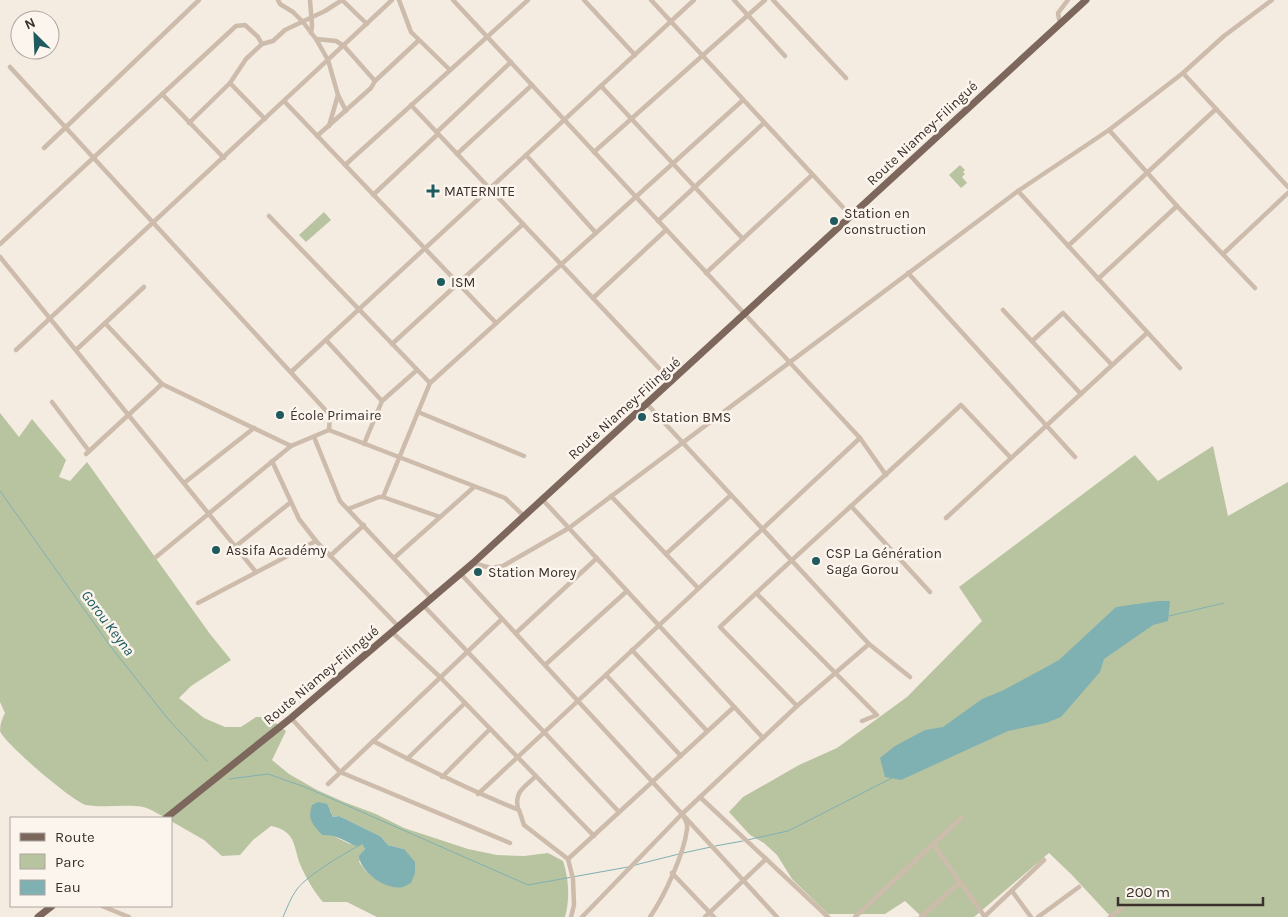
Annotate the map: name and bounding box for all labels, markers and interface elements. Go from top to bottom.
north arrow [10,10,60,60]
text: N [22,14,38,33]
street label: Route Niamey-Filingué [863,78,981,189]
place label: MATERNITE [444,183,515,200]
marker: MATERNITE [426,184,440,198]
place label: Station en construction [844,205,926,238]
marker: Station en construction [828,215,840,227]
place label: ISM [451,274,475,291]
marker: ISM [435,276,447,288]
street label: Route Niamey-Filingué [565,353,684,463]
place label: École Primaire [290,406,381,424]
marker: École Primaire [274,409,286,421]
place label: Station BMS [652,409,731,426]
marker: Station BMS [636,411,648,423]
place label: Assifa Académy [226,542,327,559]
marker: Assifa Académy [210,544,222,556]
place label: CSP La Génération Saga Gorou [826,545,942,578]
marker: CSP La Génération Saga Gorou [810,555,822,567]
place label: Station Morey [488,564,577,581]
marker: Station Morey [472,566,484,578]
water label: Gorou Keyna [78,587,138,659]
street label: Route Niamey-Filingué [260,622,382,729]
legend [10,817,172,907]
text: Route [55,828,95,846]
text: Parc [55,853,85,871]
scale bar [1118,874,1263,906]
text: Eau [55,878,81,896]
text: 200 m [1126,883,1170,901]

